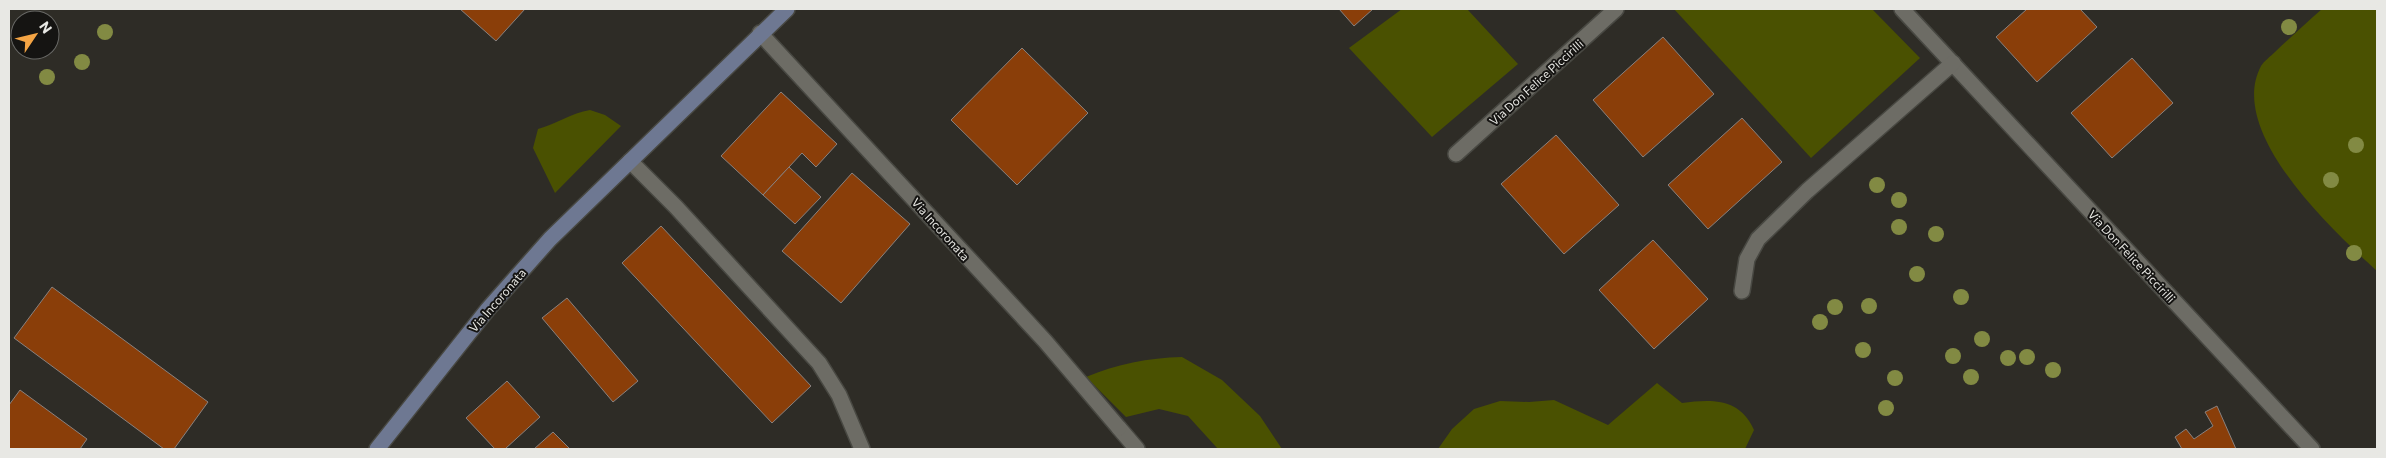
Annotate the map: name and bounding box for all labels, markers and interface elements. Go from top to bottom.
north arrow [10,10,60,60]
text: N [36,18,56,36]
street label: Via Don Felice Piccirilli [1486,36,1586,128]
street label: Via Incoronata [909,195,973,263]
street label: Via Don Felice Piccirilli [2085,207,2179,305]
street label: Via Incoronata [466,265,528,335]

